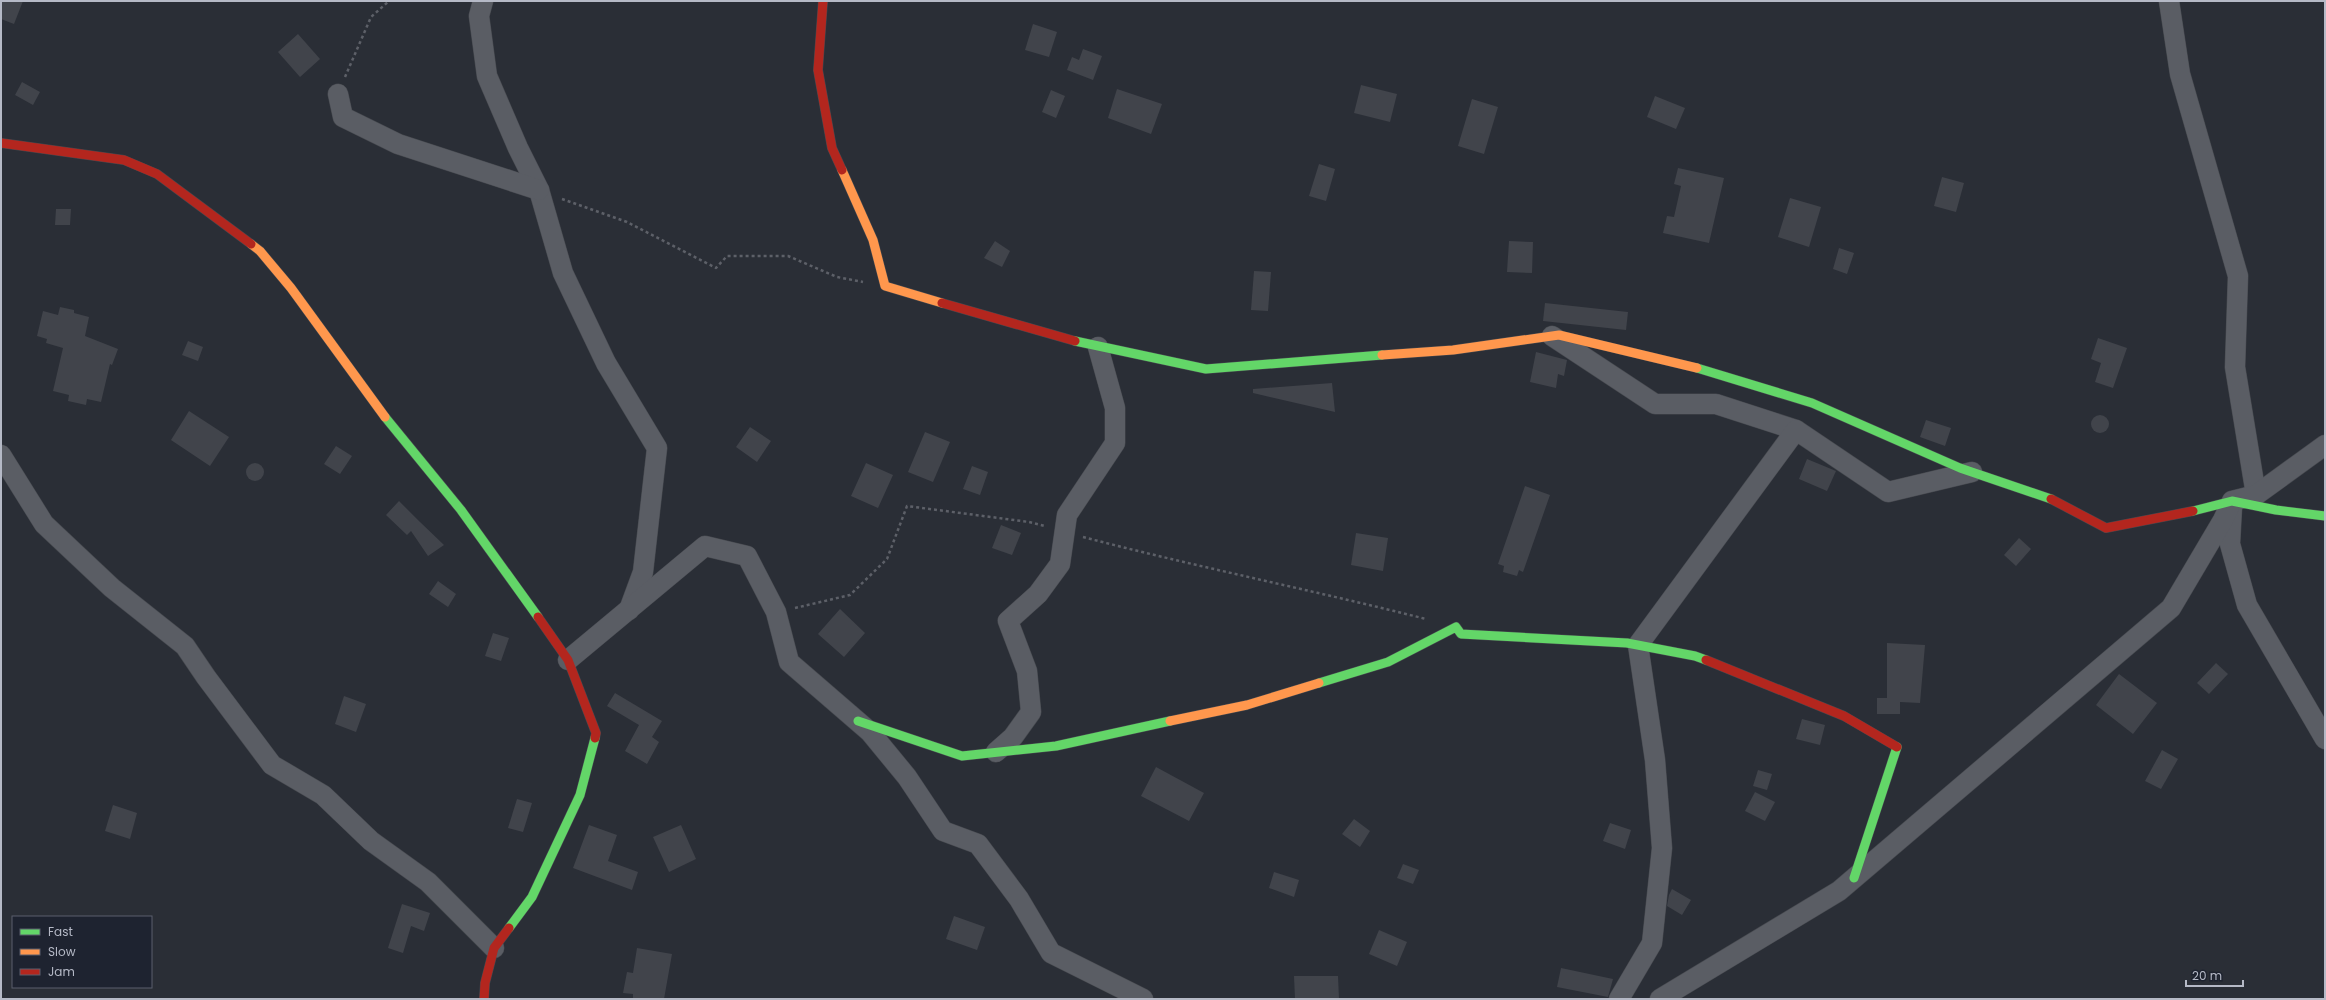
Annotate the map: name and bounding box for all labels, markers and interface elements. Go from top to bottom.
legend [12,916,152,988]
text: Fast [48,923,73,940]
text: Slow [48,943,76,960]
scale bar [2186,962,2243,988]
text: Jam [48,963,75,980]
text: 20 m [2192,967,2222,984]

